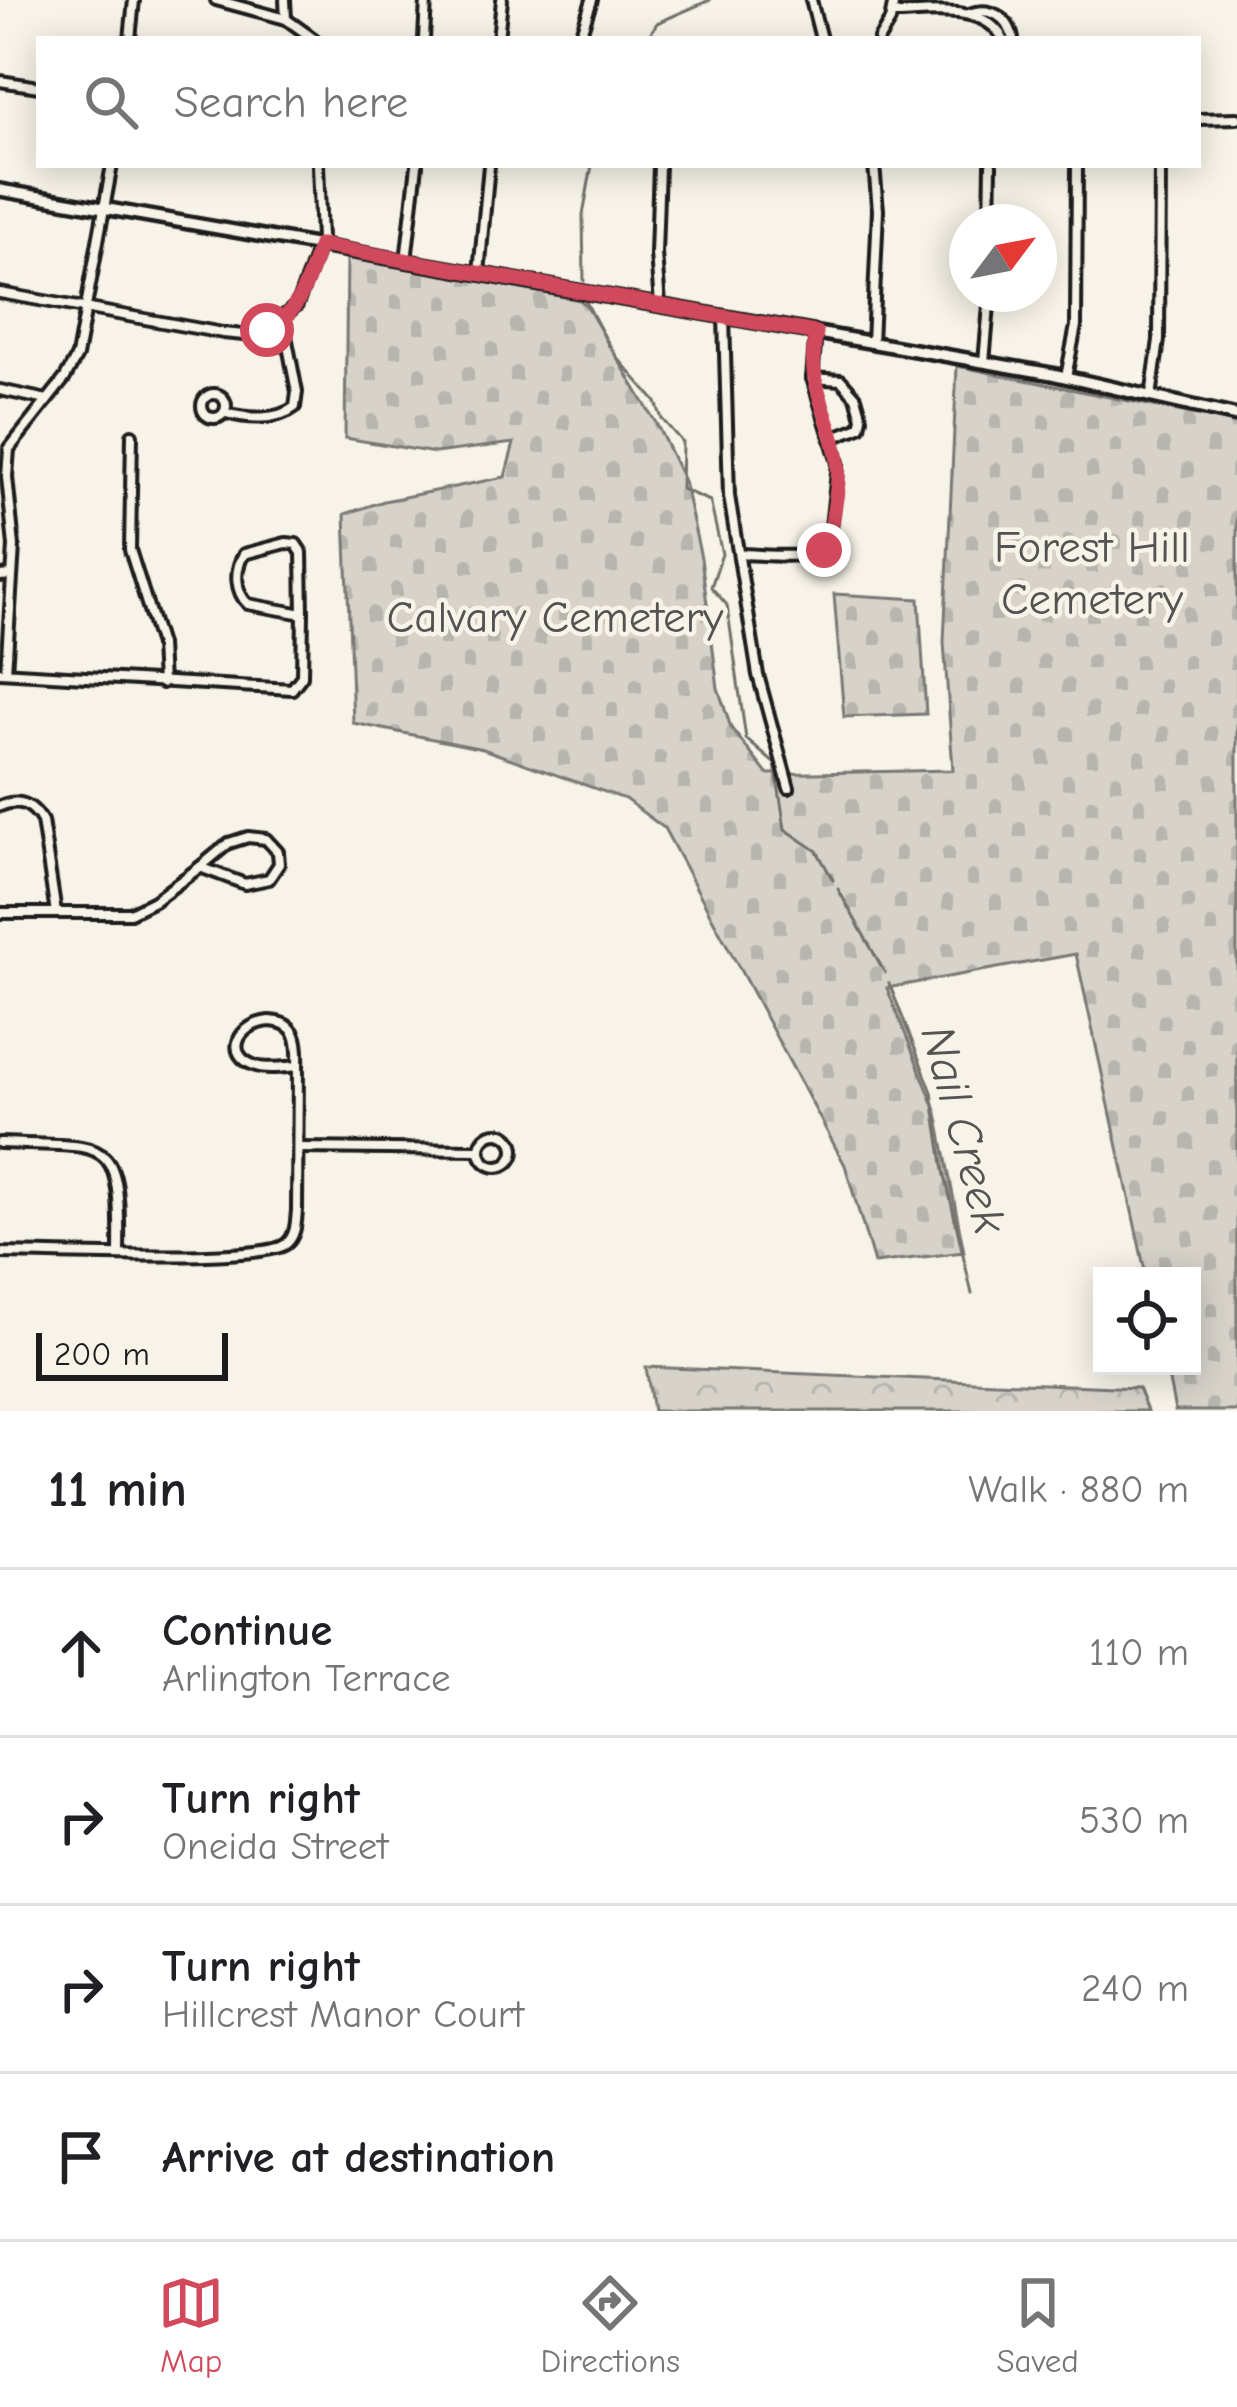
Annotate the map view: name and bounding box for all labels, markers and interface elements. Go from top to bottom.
search box [36,36,1201,168]
icon: search [78,69,144,135]
text: Search here [174,76,408,128]
north arrow [949,204,1057,312]
route start [240,303,294,357]
park label: Forest Hill Cemetery [994,521,1190,625]
route end [797,523,851,577]
park label: Calvary Cemetery [387,591,724,643]
water label: Nail Creek [910,1020,1018,1240]
map controls [1093,1267,1201,1375]
button: locate [1093,1267,1201,1375]
scale bar [36,1327,228,1380]
text: 200 m [54,1335,150,1373]
text: 11 min [48,1460,187,1519]
text: Walk · 880 m [968,1467,1189,1512]
text: Continue [162,1604,332,1656]
icon: ahead [48,1620,114,1686]
text: 110 m [1089,1630,1189,1675]
text: Arlington Terrace [162,1656,450,1701]
text: Turn right [162,1772,360,1824]
icon: right [48,1788,114,1854]
text: 530 m [1079,1798,1189,1843]
text: Oneida Street [162,1824,389,1869]
text: Turn right [162,1940,360,1992]
icon: right [48,1956,114,2022]
text: 240 m [1081,1966,1189,2011]
text: Hillcrest Manor Court [162,1992,524,2037]
icon: arrive [48,2124,114,2190]
text: Arrive at destination [162,2131,555,2183]
tab: Map [158,2270,224,2380]
tab: Directions [541,2270,680,2380]
tab: Saved [996,2270,1079,2380]

